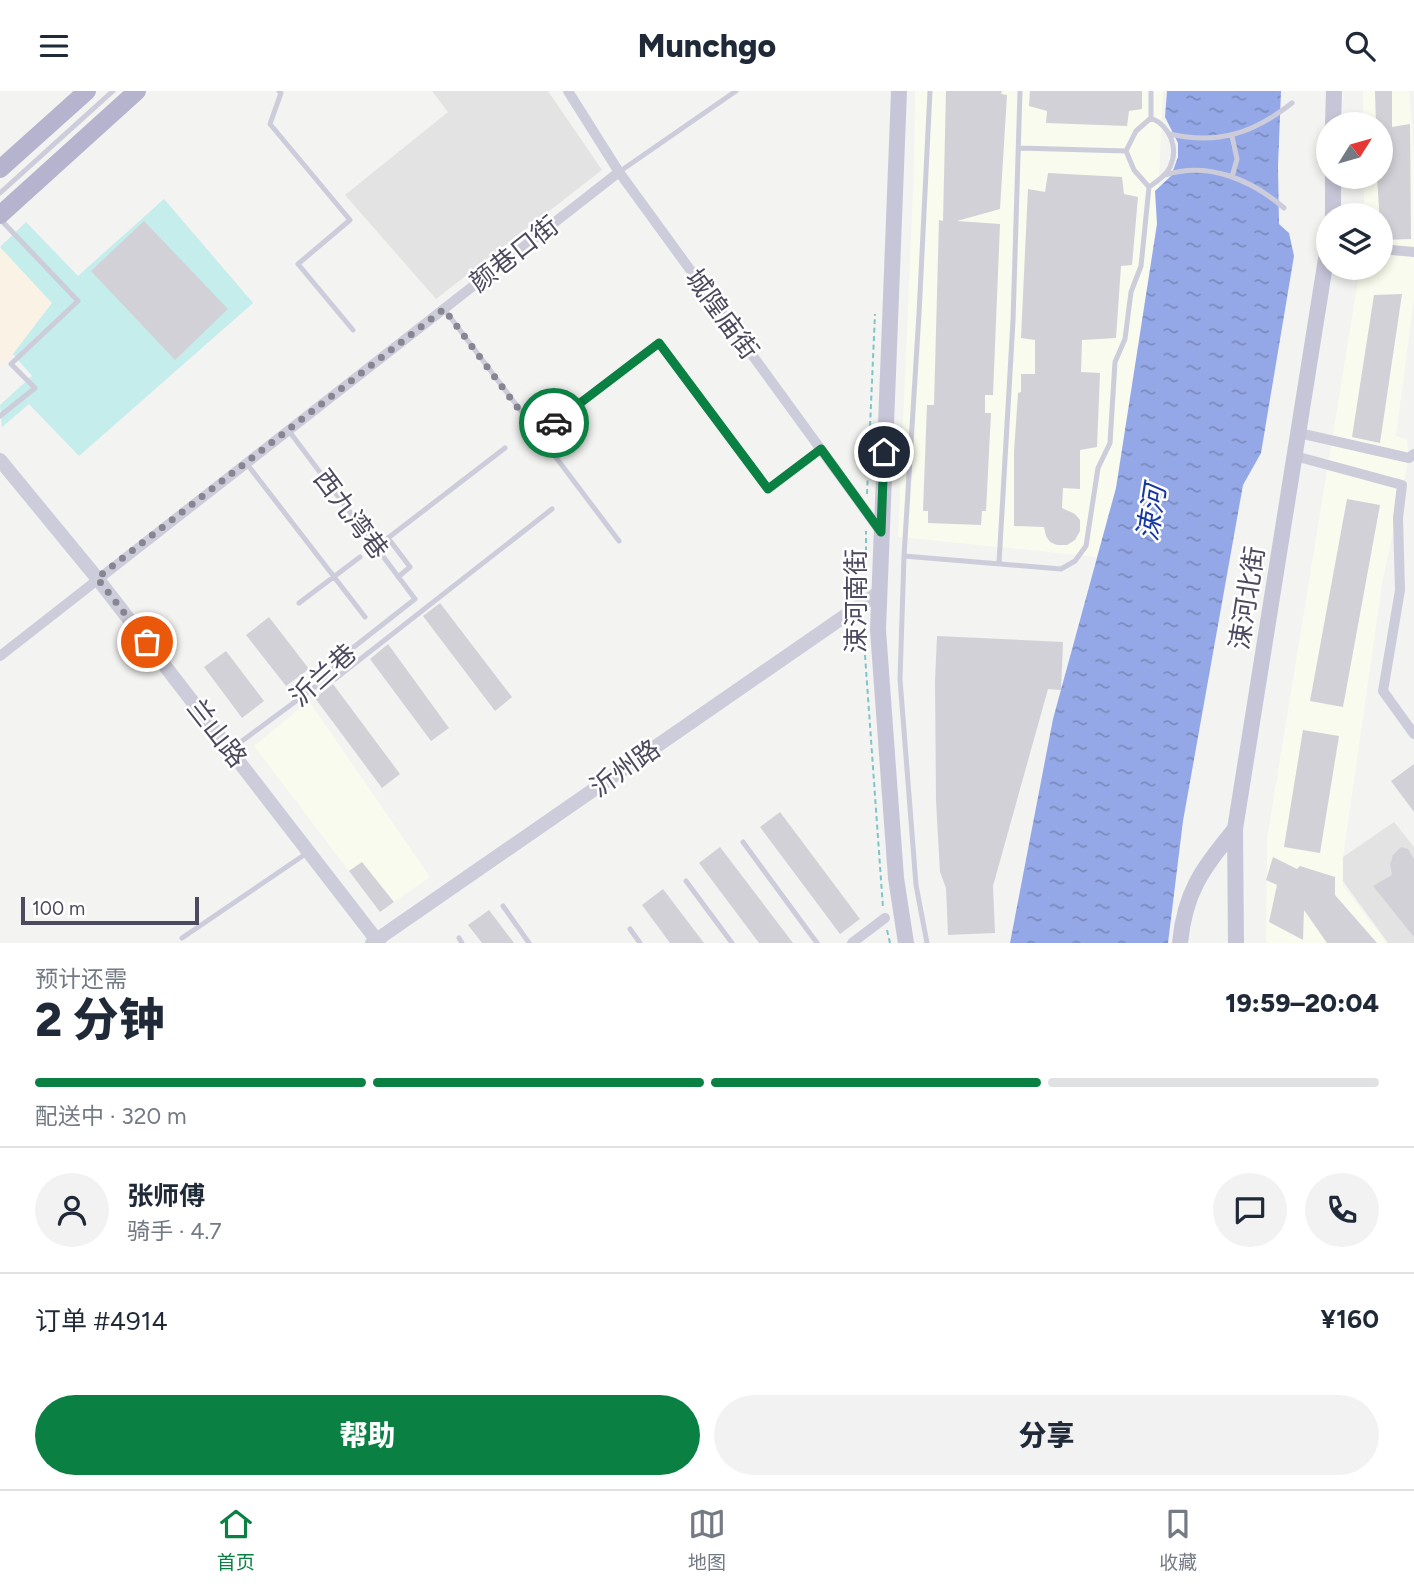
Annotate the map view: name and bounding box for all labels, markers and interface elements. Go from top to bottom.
icon: menu [35,27,73,65]
text: Munchgo [638,27,776,65]
icon: search [1341,27,1379,65]
north arrow [1316,112,1393,189]
map controls [1316,112,1393,280]
button: layers [1316,203,1393,280]
street label: 颜巷口街 [463,209,565,299]
street label: 城隍庙街 [678,263,766,365]
courier [519,388,589,458]
icon: car [535,404,573,442]
pin [854,422,914,482]
icon: home [865,433,903,471]
street label: 西九湾巷 [307,463,395,565]
water label: 涑河 [1130,478,1173,543]
street label: 涑河北街 [1223,544,1271,652]
street label: 涑河南街 [840,549,872,653]
pin [117,612,177,672]
icon: bag [128,623,166,661]
street label: 沂兰巷 [283,637,363,713]
street label: 兰山路 [180,692,254,774]
street label: 沂州路 [584,733,666,803]
scale bar [21,894,200,926]
text: 100 m [32,897,85,920]
text: 预计还需 [35,965,127,993]
text: 19:59–20:04 [1225,987,1379,1019]
text: 2 分钟 [35,992,165,1048]
text: 配送中 · 320 m [35,1102,187,1130]
button: person [35,1173,109,1247]
button: chat [1213,1173,1287,1247]
button: phone [1305,1173,1379,1247]
text: 张师傅 [127,1180,205,1212]
text: 骑手 · 4.7 [127,1217,222,1245]
text: ¥160 [1321,1303,1379,1335]
text: 订单 #4914 [35,1305,168,1337]
button: 帮助 [35,1395,700,1475]
button: 分享 [714,1395,1379,1475]
tab: 首页 [217,1505,255,1574]
tab: 地图 [688,1505,726,1574]
tab: 收藏 [1159,1505,1197,1574]

